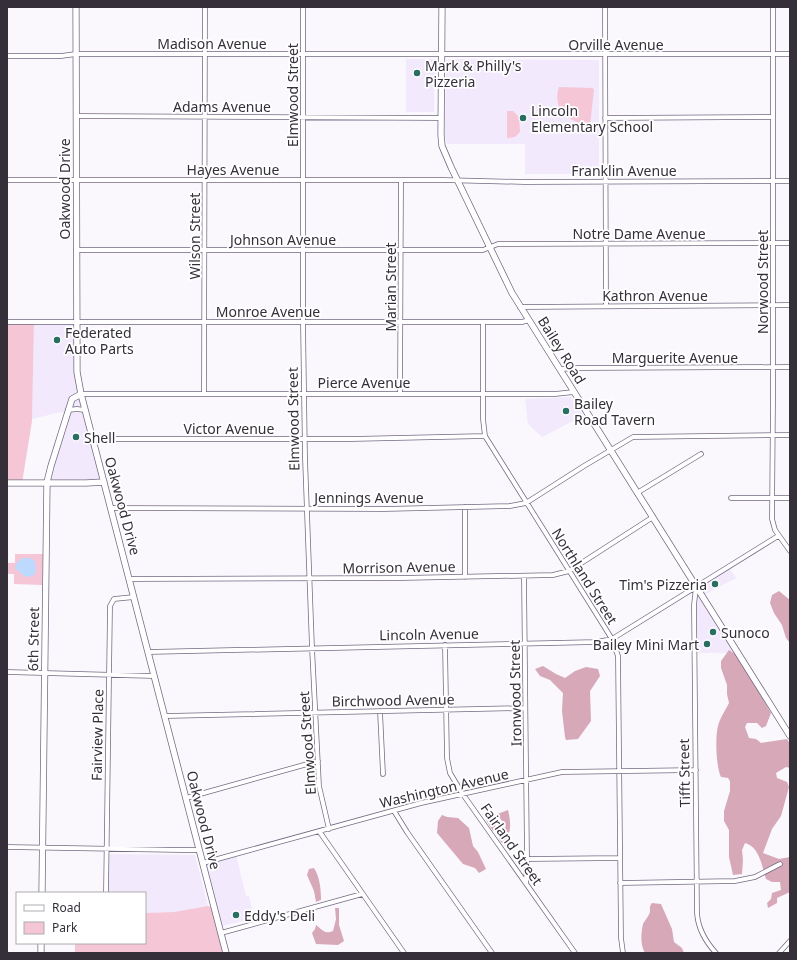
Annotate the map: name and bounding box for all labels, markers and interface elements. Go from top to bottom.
street label: Madison Avenue [157,34,267,53]
street label: Orville Avenue [568,35,664,54]
street label: Elmwood Street [283,43,302,147]
place label: Mark & Philly's Pizzeria [425,56,522,91]
marker: Mark & Philly's Pizzeria [412,68,422,78]
street label: Adams Avenue [173,97,271,116]
place label: Lincoln Elementary School [531,101,653,136]
marker: Lincoln Elementary School [518,113,528,123]
street label: Oakwood Drive [55,138,74,240]
street label: Hayes Avenue [187,160,279,179]
street label: Franklin Avenue [571,161,677,180]
street label: Wilson Street [185,193,204,279]
street label: Notre Dame Avenue [572,224,706,243]
street label: Johnson Avenue [228,230,336,249]
street label: Norwood Street [753,230,772,334]
street label: Marian Street [381,242,400,332]
street label: Kathron Avenue [602,286,708,305]
street label: Monroe Avenue [216,302,320,321]
street label: Bailey Road [534,313,590,387]
place label: Federated Auto Parts [65,323,134,358]
marker: Federated Auto Parts [52,335,62,345]
street label: Marguerite Avenue [612,348,738,367]
street label: Elmwood Street [283,367,303,471]
street label: Pierce Avenue [318,373,411,392]
place label: Bailey Road Tavern [574,394,655,429]
marker: Bailey Road Tavern [561,406,571,416]
street label: Victor Avenue [184,419,275,438]
place label: Shell [84,428,115,447]
marker: Shell [71,432,81,442]
street label: Oakwood Drive [101,455,145,557]
street label: Jennings Avenue [312,488,424,507]
street label: Northland Street [548,524,622,628]
street label: Morrison Avenue [342,557,456,577]
place label: Tim's Pizzeria [619,575,707,594]
marker: Tim's Pizzeria [710,579,720,589]
street label: 6th Street [23,607,43,671]
place label: Sunoco [721,623,770,642]
street label: Lincoln Avenue [379,624,479,644]
marker: Sunoco [708,627,718,637]
place label: Bailey Mini Mart [593,635,699,654]
marker: Bailey Mini Mart [702,639,712,649]
street label: Ironwood Street [505,640,525,746]
street label: Fairview Place [87,689,107,781]
street label: Birchwood Avenue [331,689,455,711]
street label: Elmwood Street [294,691,320,795]
street label: Tifft Street [674,738,694,808]
street label: Washington Avenue [378,764,510,812]
street label: Oakwood Drive [183,769,225,871]
street label: Fairland Street [477,799,547,889]
legend [16,892,146,944]
text: Road [52,899,81,916]
place label: Eddy's Deli [244,906,315,925]
marker: Eddy's Deli [231,910,241,920]
text: Park [52,919,78,936]

